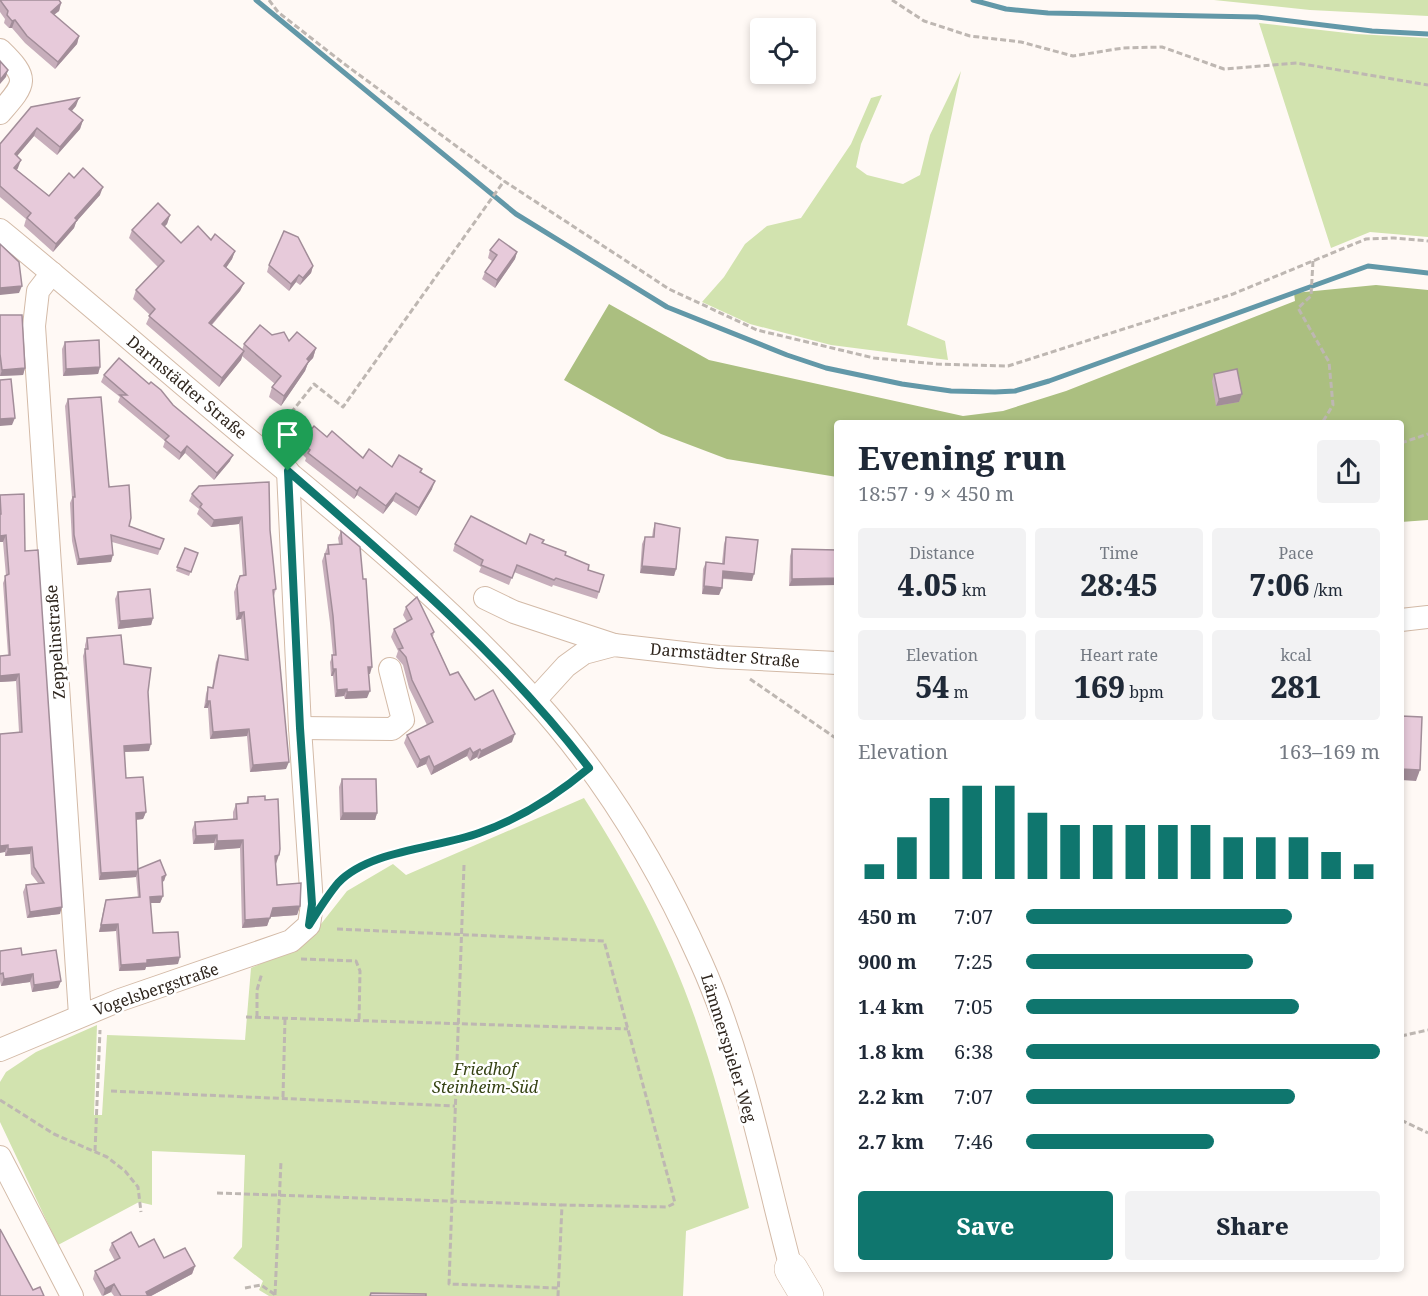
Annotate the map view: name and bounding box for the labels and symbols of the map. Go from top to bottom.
street label: Darmstädter Straße [122,330,252,444]
pin [262,409,313,471]
street label: Zeppelinstraße [40,584,70,700]
street label: Darmstädter Straße [649,637,801,673]
street label: Vogelsbergstraße [91,957,221,1021]
street label: Lämmerspieler Weg [696,971,762,1125]
park label: Friedhof Steinheim-Süd [432,1058,539,1098]

